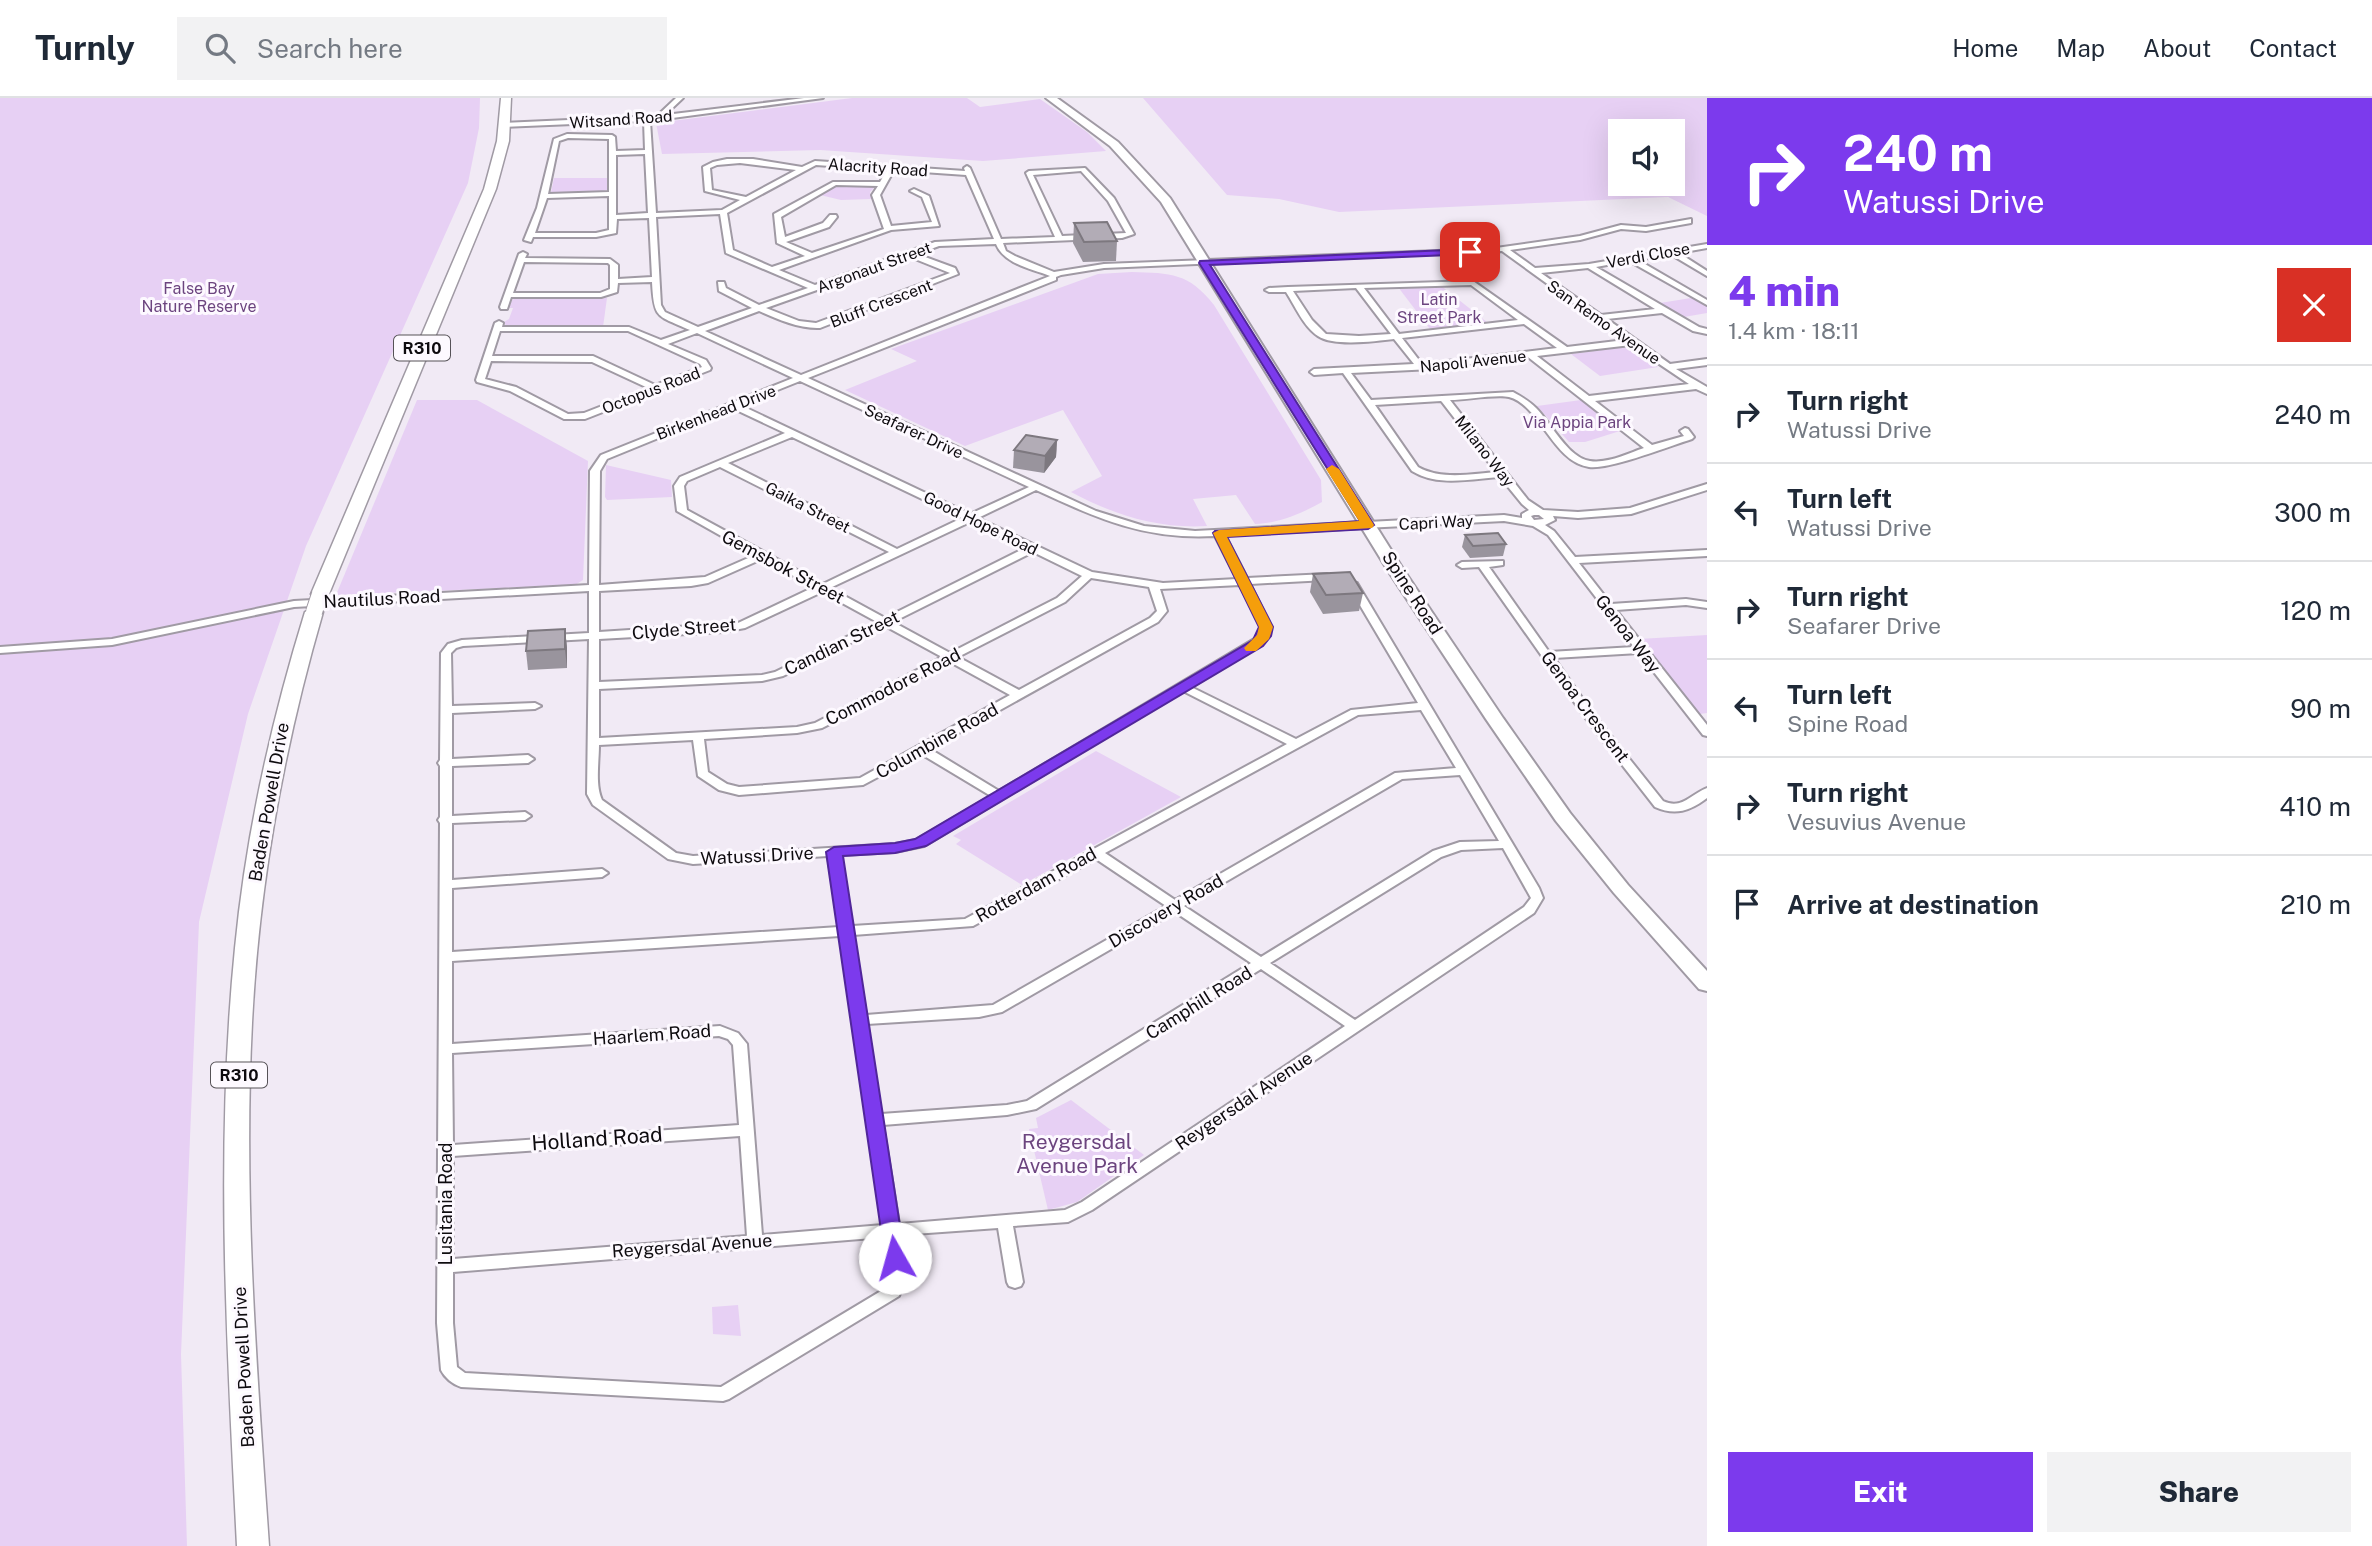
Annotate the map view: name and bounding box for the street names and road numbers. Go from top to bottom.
street label: Witsand Road [569,106,673,133]
street label: Alacrity Road [827,155,929,180]
street label: Argonaut Street [814,238,934,297]
street label: Verdi Close [1605,239,1691,272]
street label: Bluff Crescent [827,275,935,332]
street label: San Remo Avenue [1543,276,1664,369]
road number: R310 [394,336,450,360]
street label: Napoli Avenue [1419,346,1527,377]
street label: Octopus Road [599,363,703,418]
street label: Birkenhead Drive [654,381,779,444]
street label: Seafarer Drive [861,400,966,463]
street label: Milano Way [1451,412,1519,491]
street label: Gaika Street [762,478,853,537]
street label: Good Hope Road [921,488,1041,559]
street label: Capri Way [1398,511,1474,534]
street label: Gemsbok Street [718,525,848,608]
street label: Spine Road [1378,547,1447,638]
street label: Nautilus Road [323,585,441,612]
street label: Genoa Way [1591,590,1666,677]
street label: Candian Street [781,606,903,679]
street label: Clyde Street [631,613,737,644]
street label: Commodore Road [822,643,964,730]
street label: Genoa Crescent [1537,647,1634,766]
street label: Columbine Road [872,698,1002,783]
street label: Baden Powell Drive [244,721,293,883]
street label: Watussi Drive [700,842,814,869]
street label: Rotterdam Road [972,843,1100,926]
street label: Discovery Road [1105,869,1227,952]
street label: Camphill Road [1142,962,1256,1044]
street label: Haarlem Road [592,1020,712,1049]
street label: Reygersdal Avenue [1171,1047,1316,1154]
road number: R310 [211,1063,267,1088]
street label: Holland Road [531,1121,663,1156]
street label: Lusitania Road [435,1142,456,1266]
street label: Reygersdal Avenue [611,1229,773,1262]
street label: Baden Powell Drive [229,1286,258,1448]

